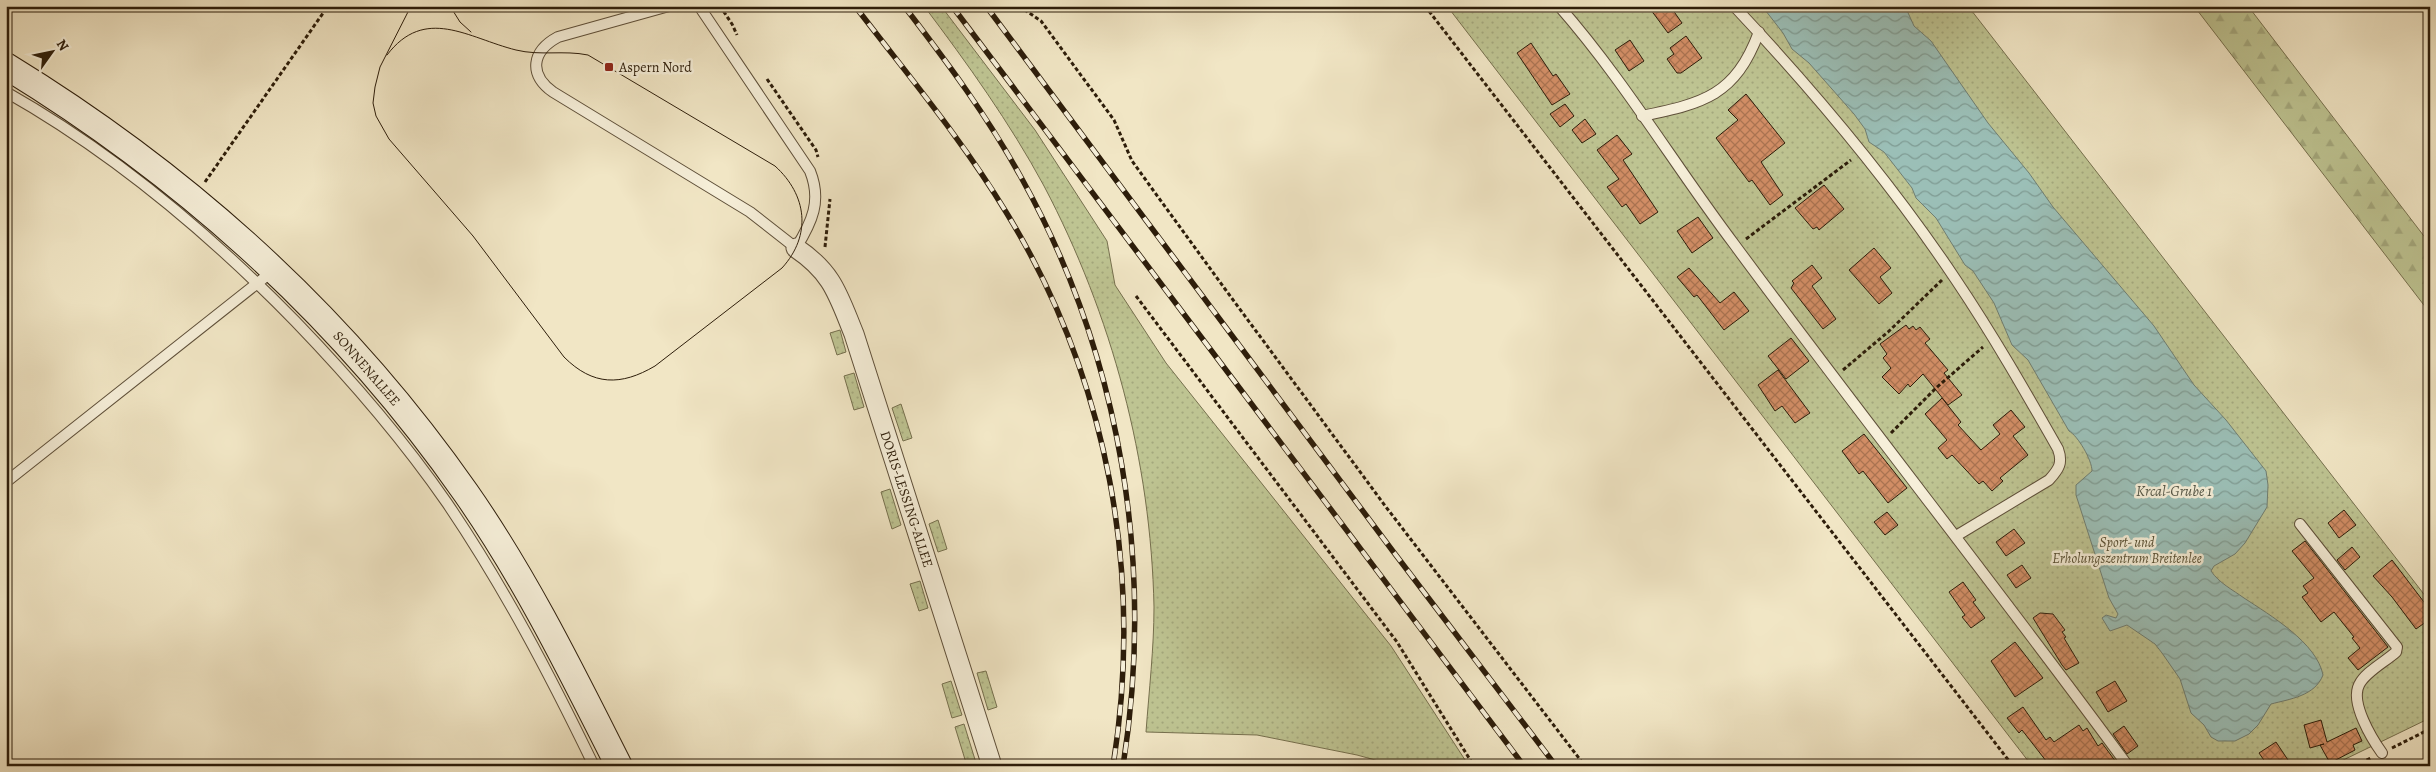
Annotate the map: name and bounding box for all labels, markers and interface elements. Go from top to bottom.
north arrow [28,28,78,78]
text: N [52,36,73,55]
place label: Aspern Nord [618,58,692,77]
marker: Aspern Nord [603,61,615,73]
street label: SONNENALLEE [329,327,405,410]
street label: DORIS-LESSING-ALLEE [875,428,938,570]
water label: Krcal-Grube 1 [2136,481,2212,501]
park label: Sport- und Erholungszentrum Breitenlee [2052,533,2202,568]

